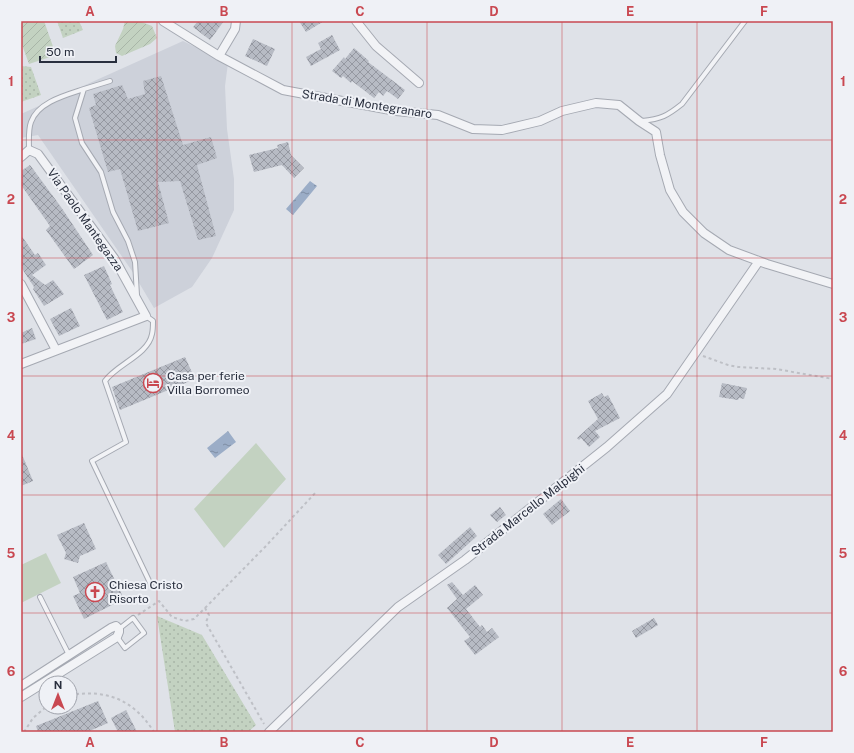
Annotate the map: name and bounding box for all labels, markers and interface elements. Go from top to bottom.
text: A [85,4,95,19]
text: B [220,4,229,19]
text: C [355,4,365,19]
text: D [489,4,499,19]
text: E [626,4,634,19]
text: F [760,4,768,19]
scale bar [40,38,116,64]
text: 50 m [46,45,74,59]
text: 1 [8,74,14,89]
text: 1 [840,74,846,89]
street label: Strada di Montegranaro [301,87,434,121]
street label: Via Paolo Mantegazza [44,166,126,274]
text: 2 [7,192,15,207]
text: 2 [839,192,847,207]
text: 3 [7,310,16,325]
text: 3 [839,310,848,325]
place label: Casa per ferie Villa Borromeo [167,369,250,397]
hotel icon: Casa per ferie Villa Borromeo [142,372,164,394]
text: 4 [7,428,16,443]
text: 4 [839,428,848,443]
street label: Strada Marcello Malpighi [469,461,588,559]
text: 5 [7,546,16,561]
text: 5 [839,546,848,561]
place label: Chiesa Cristo Risorto [109,578,183,606]
church icon: Chiesa Cristo Risorto [84,581,106,603]
text: 6 [7,664,16,679]
text: 6 [839,664,848,679]
north arrow [38,675,78,715]
text: N [54,679,62,691]
text: A [85,735,95,750]
text: B [220,735,229,750]
text: C [355,735,365,750]
text: D [489,735,499,750]
text: E [626,735,634,750]
text: F [760,735,768,750]

